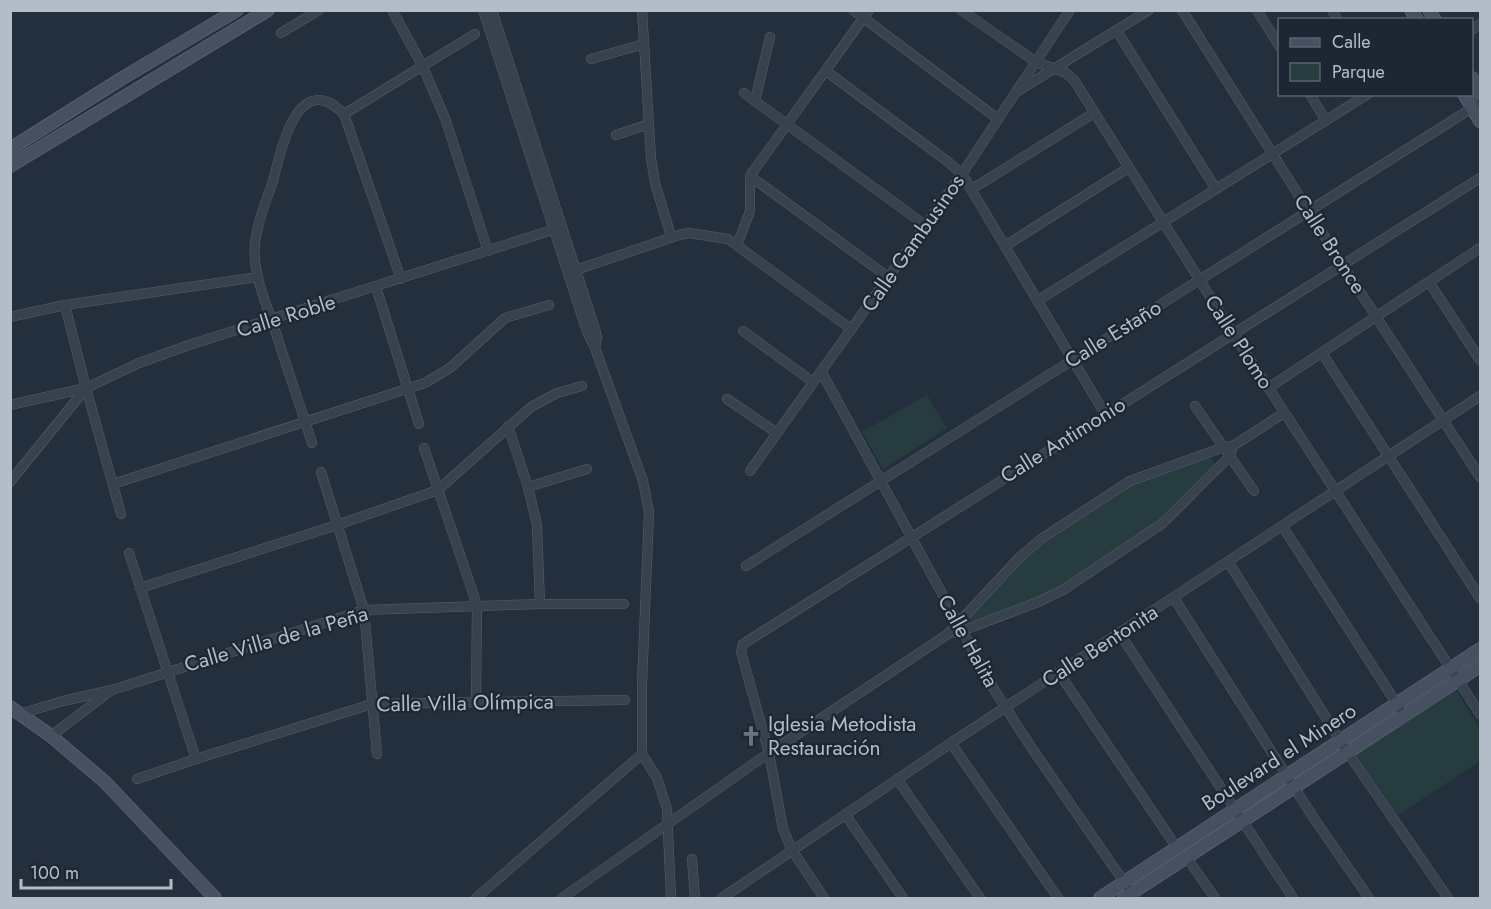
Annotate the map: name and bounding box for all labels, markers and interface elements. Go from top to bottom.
legend [1278,18,1473,96]
text: Calle [1332,29,1371,55]
text: Parque [1332,59,1385,85]
street label: Calle Gambusinos [854,168,972,318]
street label: Calle Bronce [1287,188,1374,300]
street label: Calle Roble [233,287,339,345]
street label: Calle Plomo [1197,289,1281,395]
street label: Calle Estaño [1059,292,1167,376]
street label: Calle Antimonio [995,390,1131,490]
street label: Calle Halita [930,589,1006,693]
street label: Calle Bentonita [1036,597,1164,695]
street label: Calle Villa de la Peña [181,598,371,680]
street label: Calle Villa Olímpica [376,686,554,720]
street label: Boulevard el Minero [1196,696,1362,818]
place label: Iglesia Metodista Restauración [768,709,916,763]
church icon: Iglesia Metodista Restauración [739,724,763,748]
scale bar [21,852,171,890]
text: 100 m [30,860,79,886]

